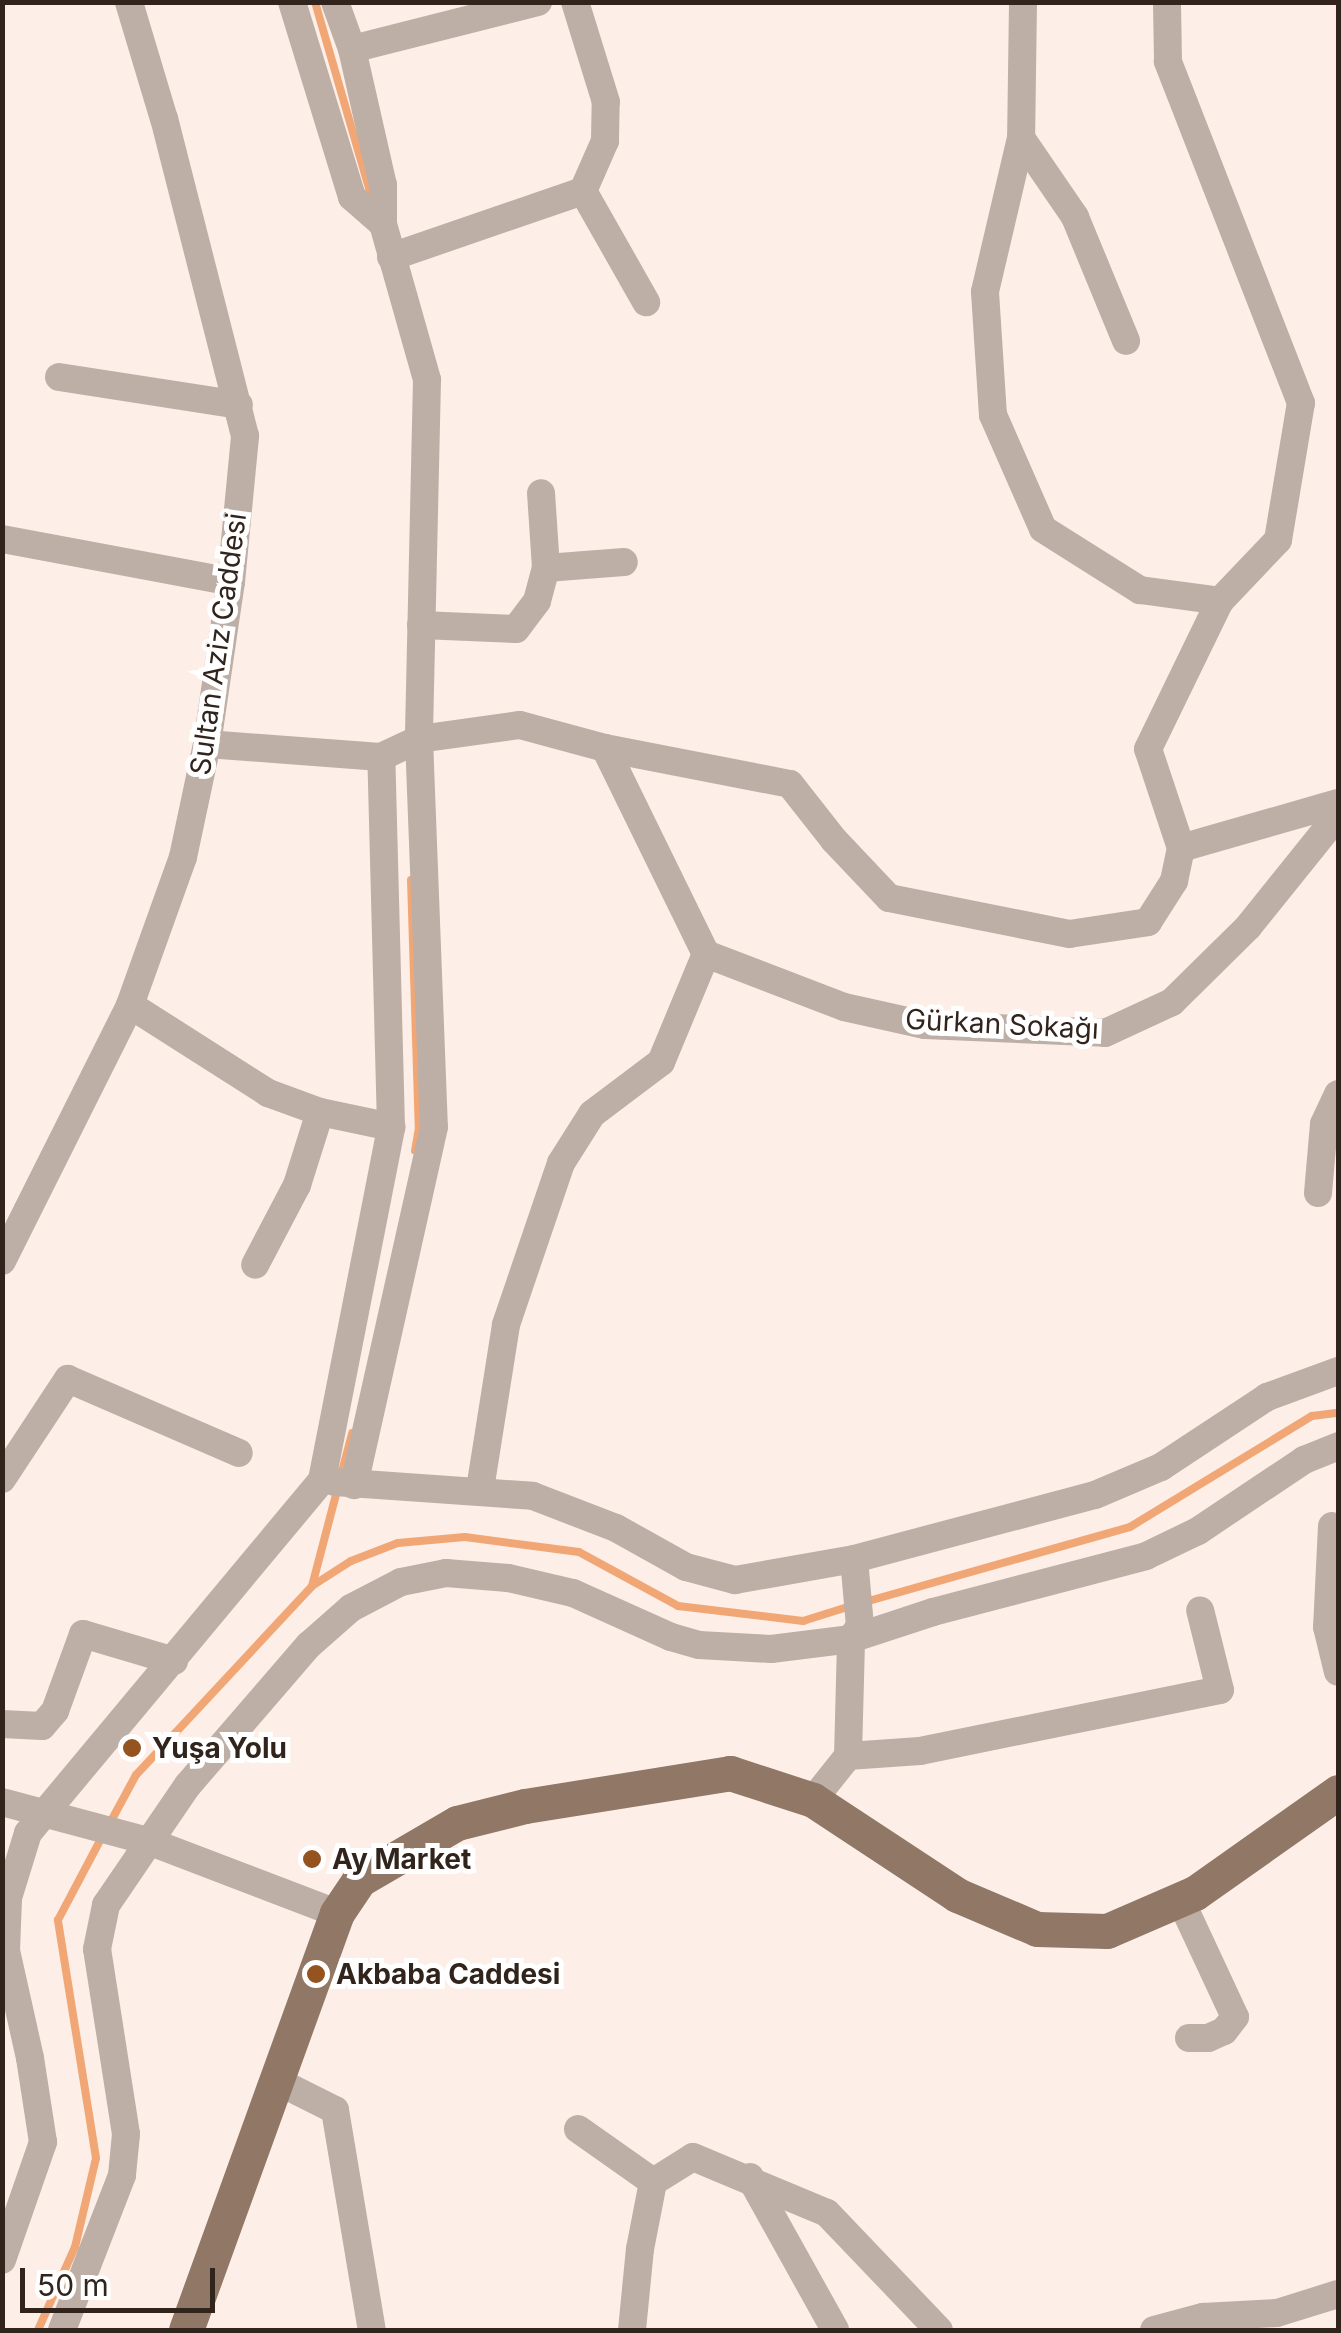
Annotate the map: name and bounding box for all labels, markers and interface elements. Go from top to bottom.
street label: Sultan Aziz Caddesi [183,511,253,777]
street label: Gürkan Sokağı [904,1002,1100,1046]
place label: Yuşa Yolu [152,1731,287,1765]
marker: Yuşa Yolu [121,1737,143,1759]
place label: Ay Market [332,1842,471,1876]
marker: Ay Market [301,1848,323,1870]
place label: Akbaba Caddesi [336,1957,560,1991]
marker: Akbaba Caddesi [305,1963,327,1985]
scale bar [25,2248,220,2310]
text: 50 m [37,2267,109,2303]

